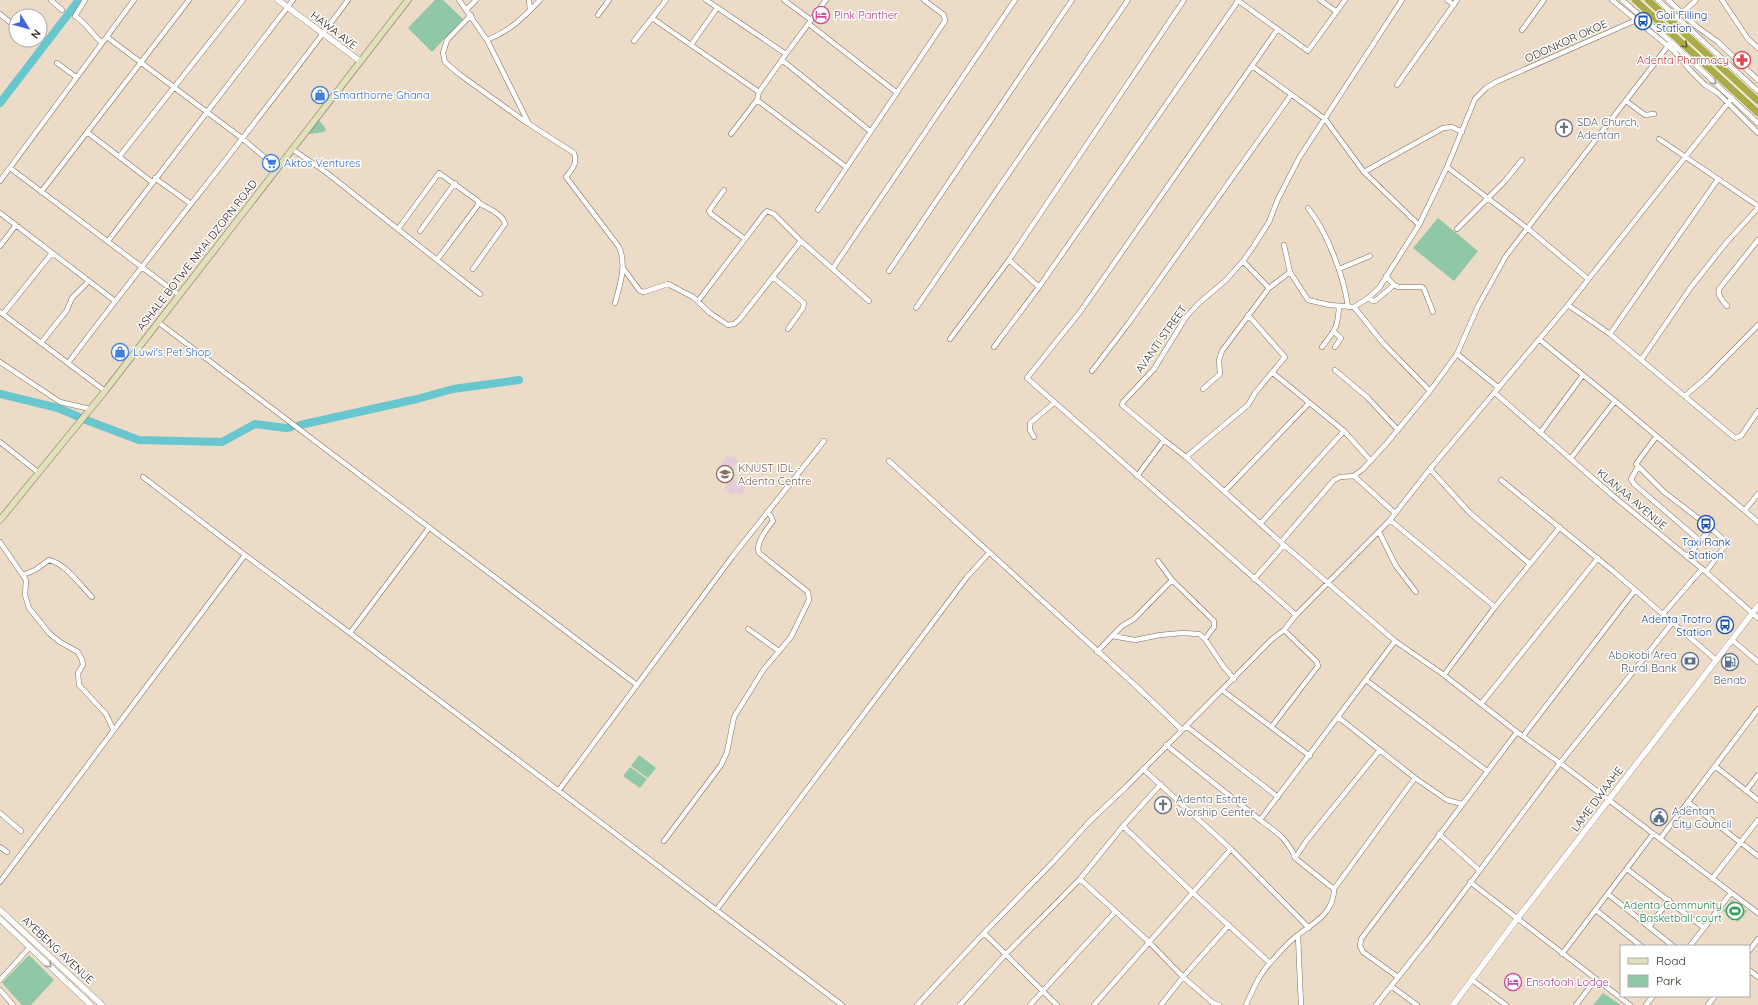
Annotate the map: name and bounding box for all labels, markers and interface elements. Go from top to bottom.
hotel icon: Pink Panther [811,5,831,25]
north arrow [8,8,48,48]
street label: HAWA AVE [308,8,360,52]
place label: Pink Panther [834,8,899,22]
place label: Goil Filling Station [1656,8,1707,35]
bus stop icon: Goil Filling Station [1633,11,1653,31]
street label: ODONKOR OKOE [1523,17,1609,65]
text: N [28,27,44,41]
one-way arrow [1680,40,1687,47]
pharmacy icon: Adenta Pharmacy [1732,50,1752,70]
place label: Adenta Pharmacy [1637,53,1729,67]
one-way arrow [1709,77,1717,85]
shop icon: Smarthome Ghana [310,85,330,105]
place label: Smarthome Ghana [333,88,430,102]
place label: SDA Church, Adentan [1577,115,1639,142]
church icon: SDA Church, Adentan [1554,118,1574,138]
supermarket icon: Aktos Ventures [261,153,281,173]
place label: Aktos Ventures [284,156,360,170]
street label: ASHALE BOTWE NMAI DZORN ROAD [134,177,260,333]
street label: AVANTI STREET [1132,302,1190,376]
shop icon: Luwi's Pet Shop [110,342,130,362]
place label: Luwi's Pet Shop [133,345,211,359]
place label: KNUST IDL - Adenta Centre [738,461,811,488]
school or university icon: KNUST IDL - Adenta Centre [715,464,735,484]
street label: KLANAA AVENUE [1594,466,1670,532]
bus stop icon: Taxi Rank Station [1696,514,1716,534]
place label: Taxi Rank Station [1681,535,1731,562]
place label: Adenta Trotro Station [1641,612,1712,639]
bus stop icon: Adenta Trotro Station [1715,615,1735,635]
place label: Abokobi Area Rural Bank [1608,648,1677,675]
bank icon: Abokobi Area Rural Bank [1680,651,1700,671]
fuel station icon: Benab [1720,652,1740,672]
place label: Benab [1713,673,1747,687]
street label: LAME DWAAHE [1568,764,1626,834]
place label: Adenta Estate Worship Center [1176,792,1255,819]
church icon: Adenta Estate Worship Center [1153,795,1173,815]
place label: Adentan City Council [1672,804,1732,831]
public building icon: Adentan City Council [1649,807,1669,827]
place label: Adenta Community Basketball court [1623,898,1722,925]
sports icon: Adenta Community Basketball court [1725,901,1745,921]
street label: AYEBENG AVENUE [19,913,97,987]
legend [1620,945,1750,997]
text: Road [1656,953,1686,968]
one-way arrow [44,960,52,968]
hotel icon: Ensafoah Lodge [1503,972,1523,992]
text: Park [1656,973,1681,988]
place label: Ensafoah Lodge [1526,975,1609,989]

